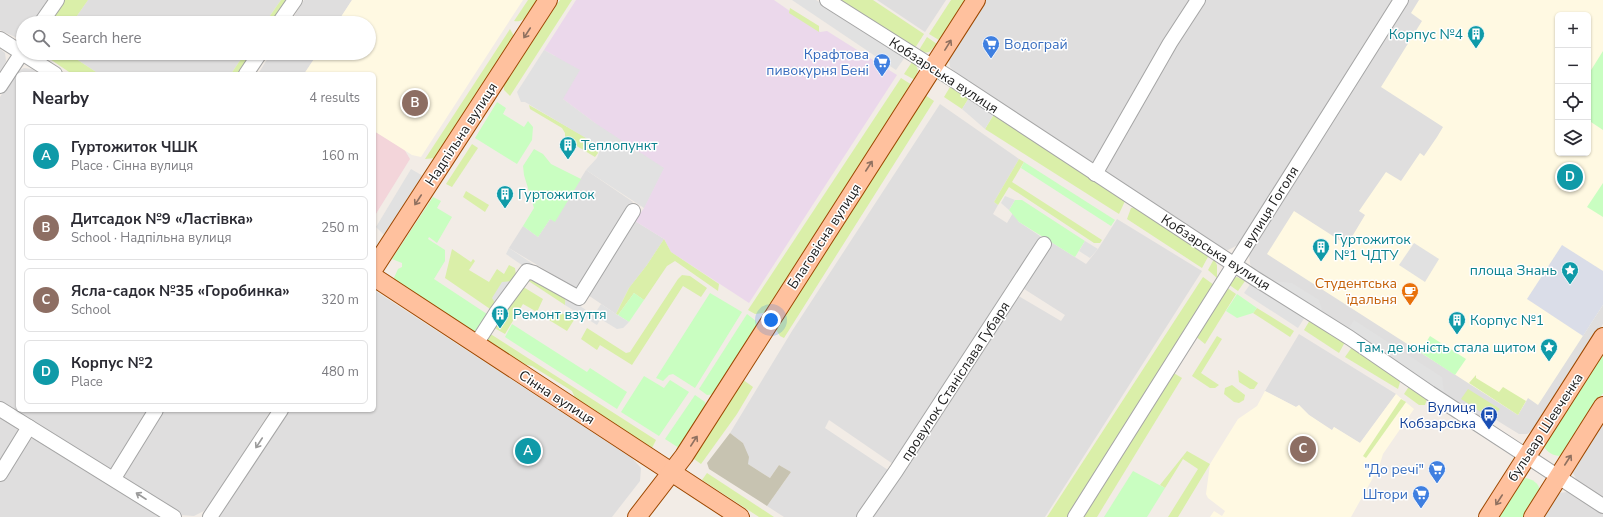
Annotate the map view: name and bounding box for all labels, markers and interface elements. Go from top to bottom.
map controls [1555,12,1591,156]
button: + [1555,12,1591,48]
search box [16,16,376,60]
building icon: Корпус №4 [1466,24,1486,49]
place label: Корпус №4 [1389,25,1463,44]
icon: search [30,27,52,49]
one-way arrow [523,27,531,38]
text: Search here [62,28,142,48]
street label: Кобзарська вулиця [885,33,1002,118]
supermarket icon: Водограй [981,34,1001,59]
place label: Водограй [1004,35,1068,54]
one-way arrow [944,39,952,51]
place label: Крафтова пивокурня Бені [766,45,869,80]
button: − [1555,48,1591,84]
supermarket icon: Крафтова пивокурня Бені [872,52,892,77]
street label: Надпільна вулиця [421,79,502,190]
button: locate [1555,84,1591,120]
text: Nearby [32,87,89,110]
pin: B [402,88,428,118]
text: 4 results [309,89,360,107]
button: layers [1555,120,1591,156]
building icon: Теплопункт [558,135,578,160]
place label: Теплопункт [581,136,658,155]
text: Гуртожиток ЧШК [71,137,198,157]
text: A [41,147,51,165]
text: 160 m [321,147,359,165]
text: Place · Сінна вулиця [71,157,193,175]
one-way arrow [865,161,873,172]
pin: D [1557,162,1583,192]
street label: вулиця Гоголя [1238,163,1303,252]
street label: Благовісна вулиця [783,180,866,293]
building icon: Гуртожиток [495,184,515,209]
place label: Гуртожиток [518,185,595,204]
one-way arrow [413,194,421,206]
text: Дитсадок №9 «Ластівка» [71,209,253,229]
street label: Кобзарська вулиця [1157,210,1274,295]
text: B [42,219,50,237]
text: 250 m [321,219,359,237]
text: School · Надпільна вулиця [71,229,231,247]
place label: Гуртожиток №1 ЧДТУ [1334,230,1411,265]
building icon: Гуртожиток №1 ЧДТУ [1311,237,1331,262]
place icon: площа Знань [1560,260,1580,285]
place label: площа Знань [1470,261,1557,280]
place label: Студентська їдальня [1315,274,1397,309]
text: Ясла-садок №35 «Горобинка» [71,281,290,301]
cafe icon: Студентська їдальня [1400,281,1420,306]
text: C [42,291,50,309]
text: 320 m [321,291,359,309]
street label: провулок Станіслава Губаря [897,298,1014,465]
text: School [71,301,111,319]
building icon: Ремонт взуття [490,304,510,329]
place label: Ремонт взуття [513,305,607,324]
your location [761,310,781,330]
building icon: Корпус №1 [1447,310,1467,335]
place label: Корпус №1 [1470,311,1544,330]
place icon: Там, де юність стала щитом [1539,337,1559,362]
place label: Там, де юність стала щитом [1357,338,1536,357]
text: Корпус №2 [71,353,153,373]
text: D [41,363,51,381]
text: 480 m [321,363,359,381]
street label: Сінна вулиця [515,366,598,429]
street label: бульвар Шевченка [1503,369,1588,485]
text: Place [71,373,103,391]
place label: Вулиця Кобзарська [1399,398,1476,433]
bus stop icon: Вулиця Кобзарська [1479,405,1499,430]
pin: C [1290,434,1316,464]
one-way arrow [691,435,699,447]
pin: A [515,436,541,466]
one-way arrow [255,437,263,448]
one-way arrow [1565,454,1573,466]
supermarket icon: "До речі" [1427,459,1447,484]
place label: "До речі" [1364,460,1424,479]
supermarket icon: Штори [1411,484,1431,509]
place label: Штори [1363,485,1408,504]
one-way arrow [136,492,147,500]
one-way arrow [1495,494,1503,505]

